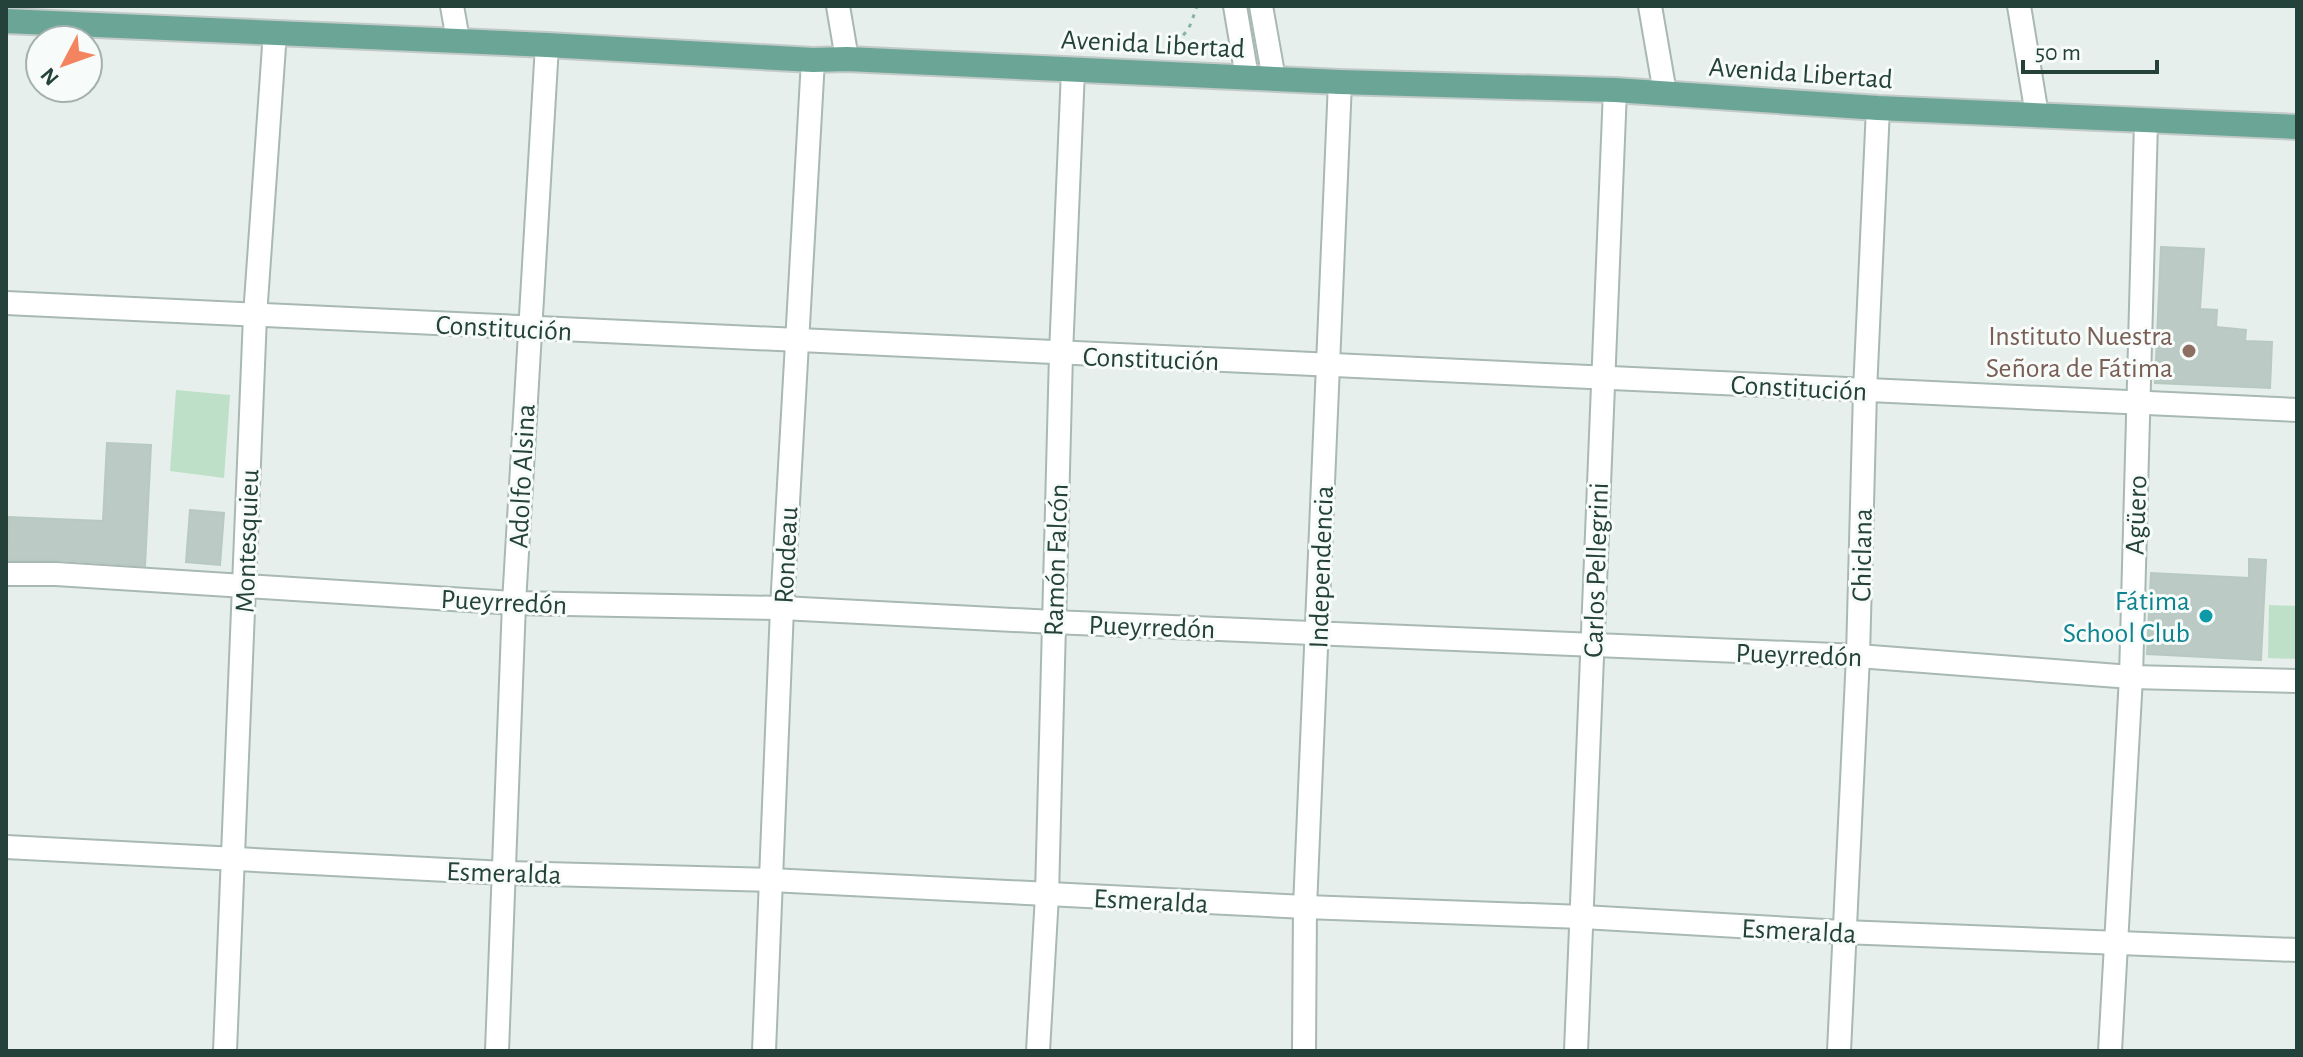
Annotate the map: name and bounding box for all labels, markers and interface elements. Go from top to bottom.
north arrow [24,24,104,104]
scale bar [2023,24,2157,74]
street label: Avenida Libertad [1060,26,1246,64]
text: 50 m [2035,41,2081,65]
street label: Avenida Libertad [1708,54,1894,94]
text: N [36,63,63,89]
street label: Constitución [435,311,573,347]
place label: Instituto Nuestra Señora de Fátima [1986,323,2173,383]
marker: Instituto Nuestra Señora de Fátima [2180,342,2198,360]
street label: Constitución [1082,344,1220,376]
street label: Constitución [1730,371,1868,407]
street label: Adolfo Alsina [505,403,541,549]
street label: Montesquieu [231,469,264,613]
street label: Agüero [2122,475,2152,555]
street label: Carlos Pellegrini [1580,482,1614,658]
street label: Ramón Falcón [1040,483,1074,637]
street label: Independencia [1305,485,1339,649]
street label: Rondeau [770,506,804,604]
street label: Chiclana [1848,508,1878,602]
street label: Pueyrredón [440,586,568,620]
place label: Fátima School Club [2063,588,2190,648]
marker: Fátima School Club [2197,607,2215,625]
street label: Pueyrredón [1088,612,1216,644]
street label: Pueyrredón [1735,640,1863,672]
street label: Esmeralda [446,858,562,890]
street label: Esmeralda [1093,885,1209,919]
street label: Esmeralda [1741,915,1857,949]

